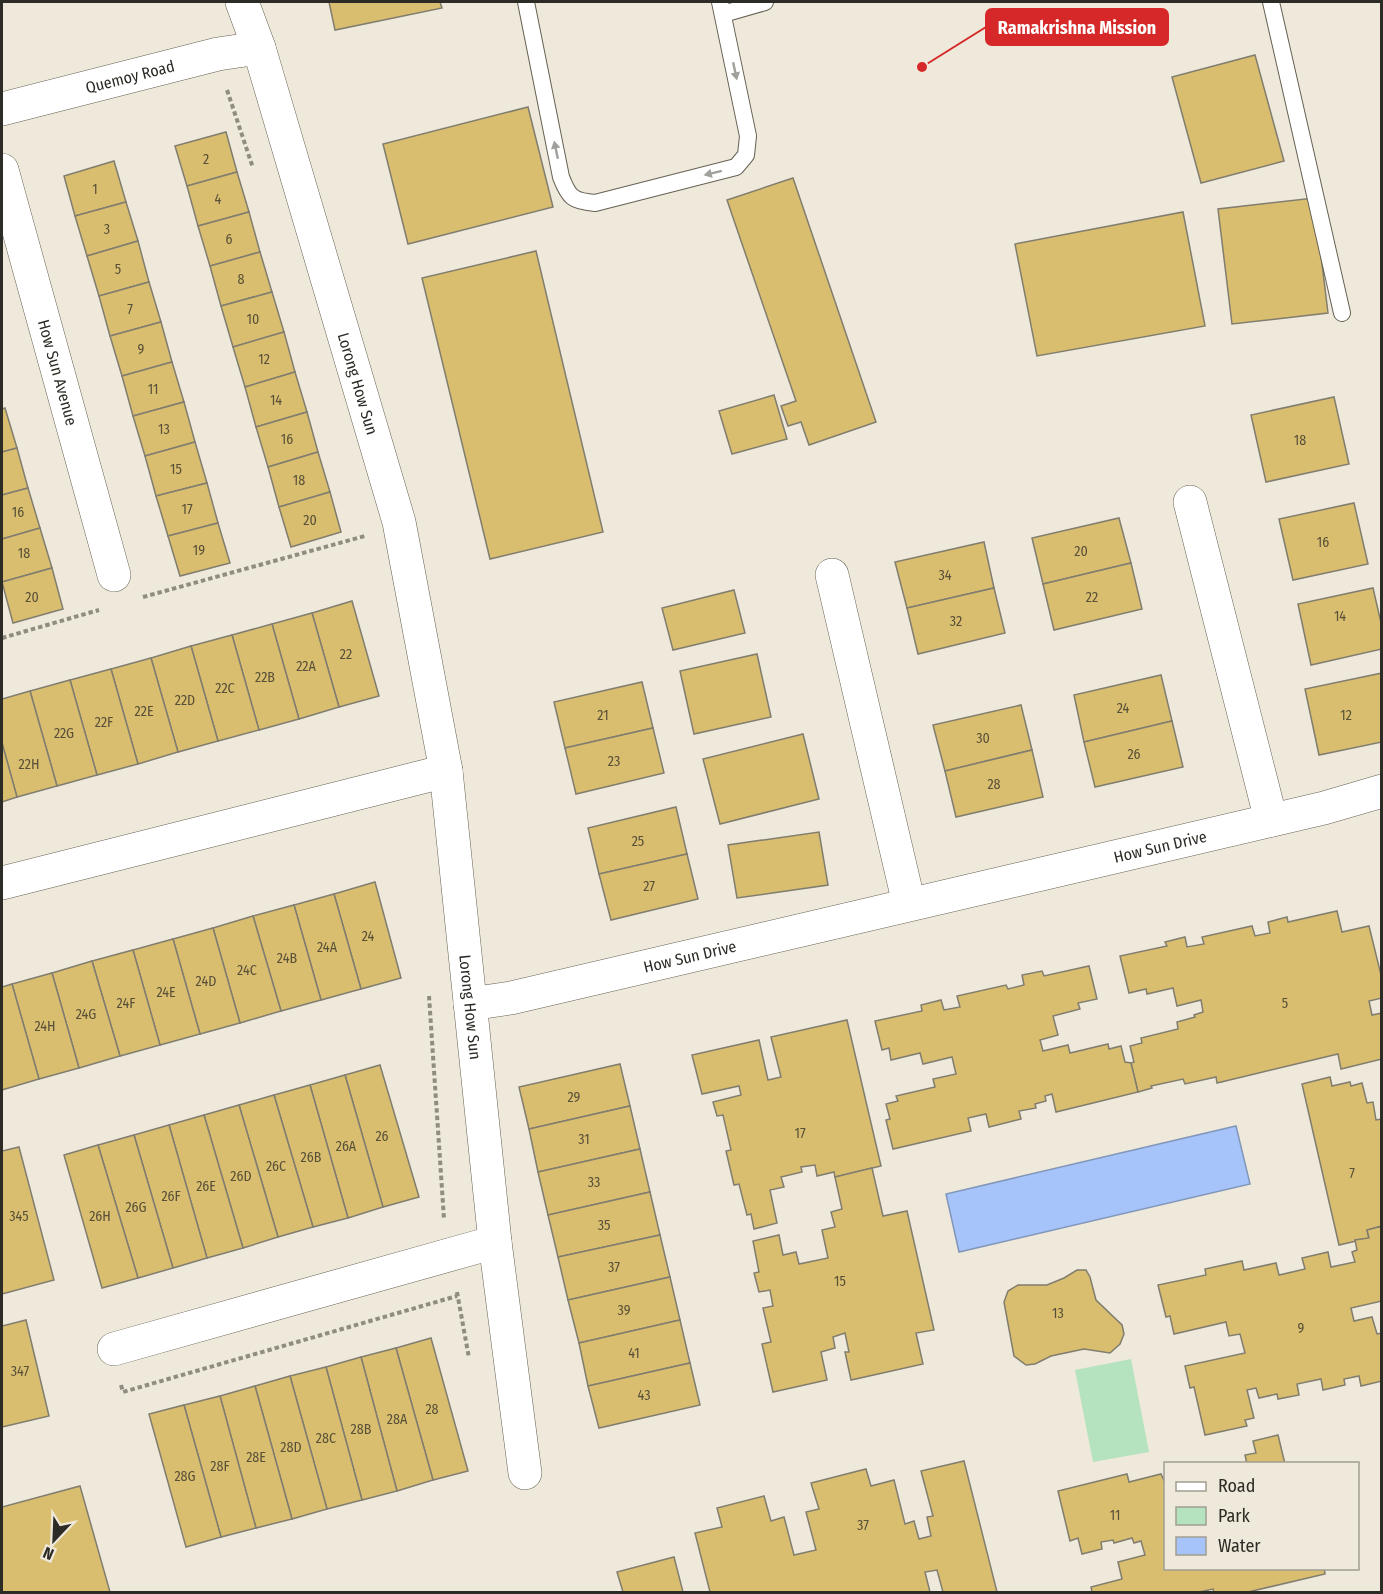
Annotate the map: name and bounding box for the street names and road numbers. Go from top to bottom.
street label: Quemoy Road [84,56,177,97]
street label: How Sun Avenue [34,317,81,428]
street label: Lorong How Sun [334,330,382,437]
street label: How Sun Drive [1112,827,1209,867]
street label: How Sun Drive [642,937,738,977]
street label: Lorong How Sun [455,954,485,1061]

